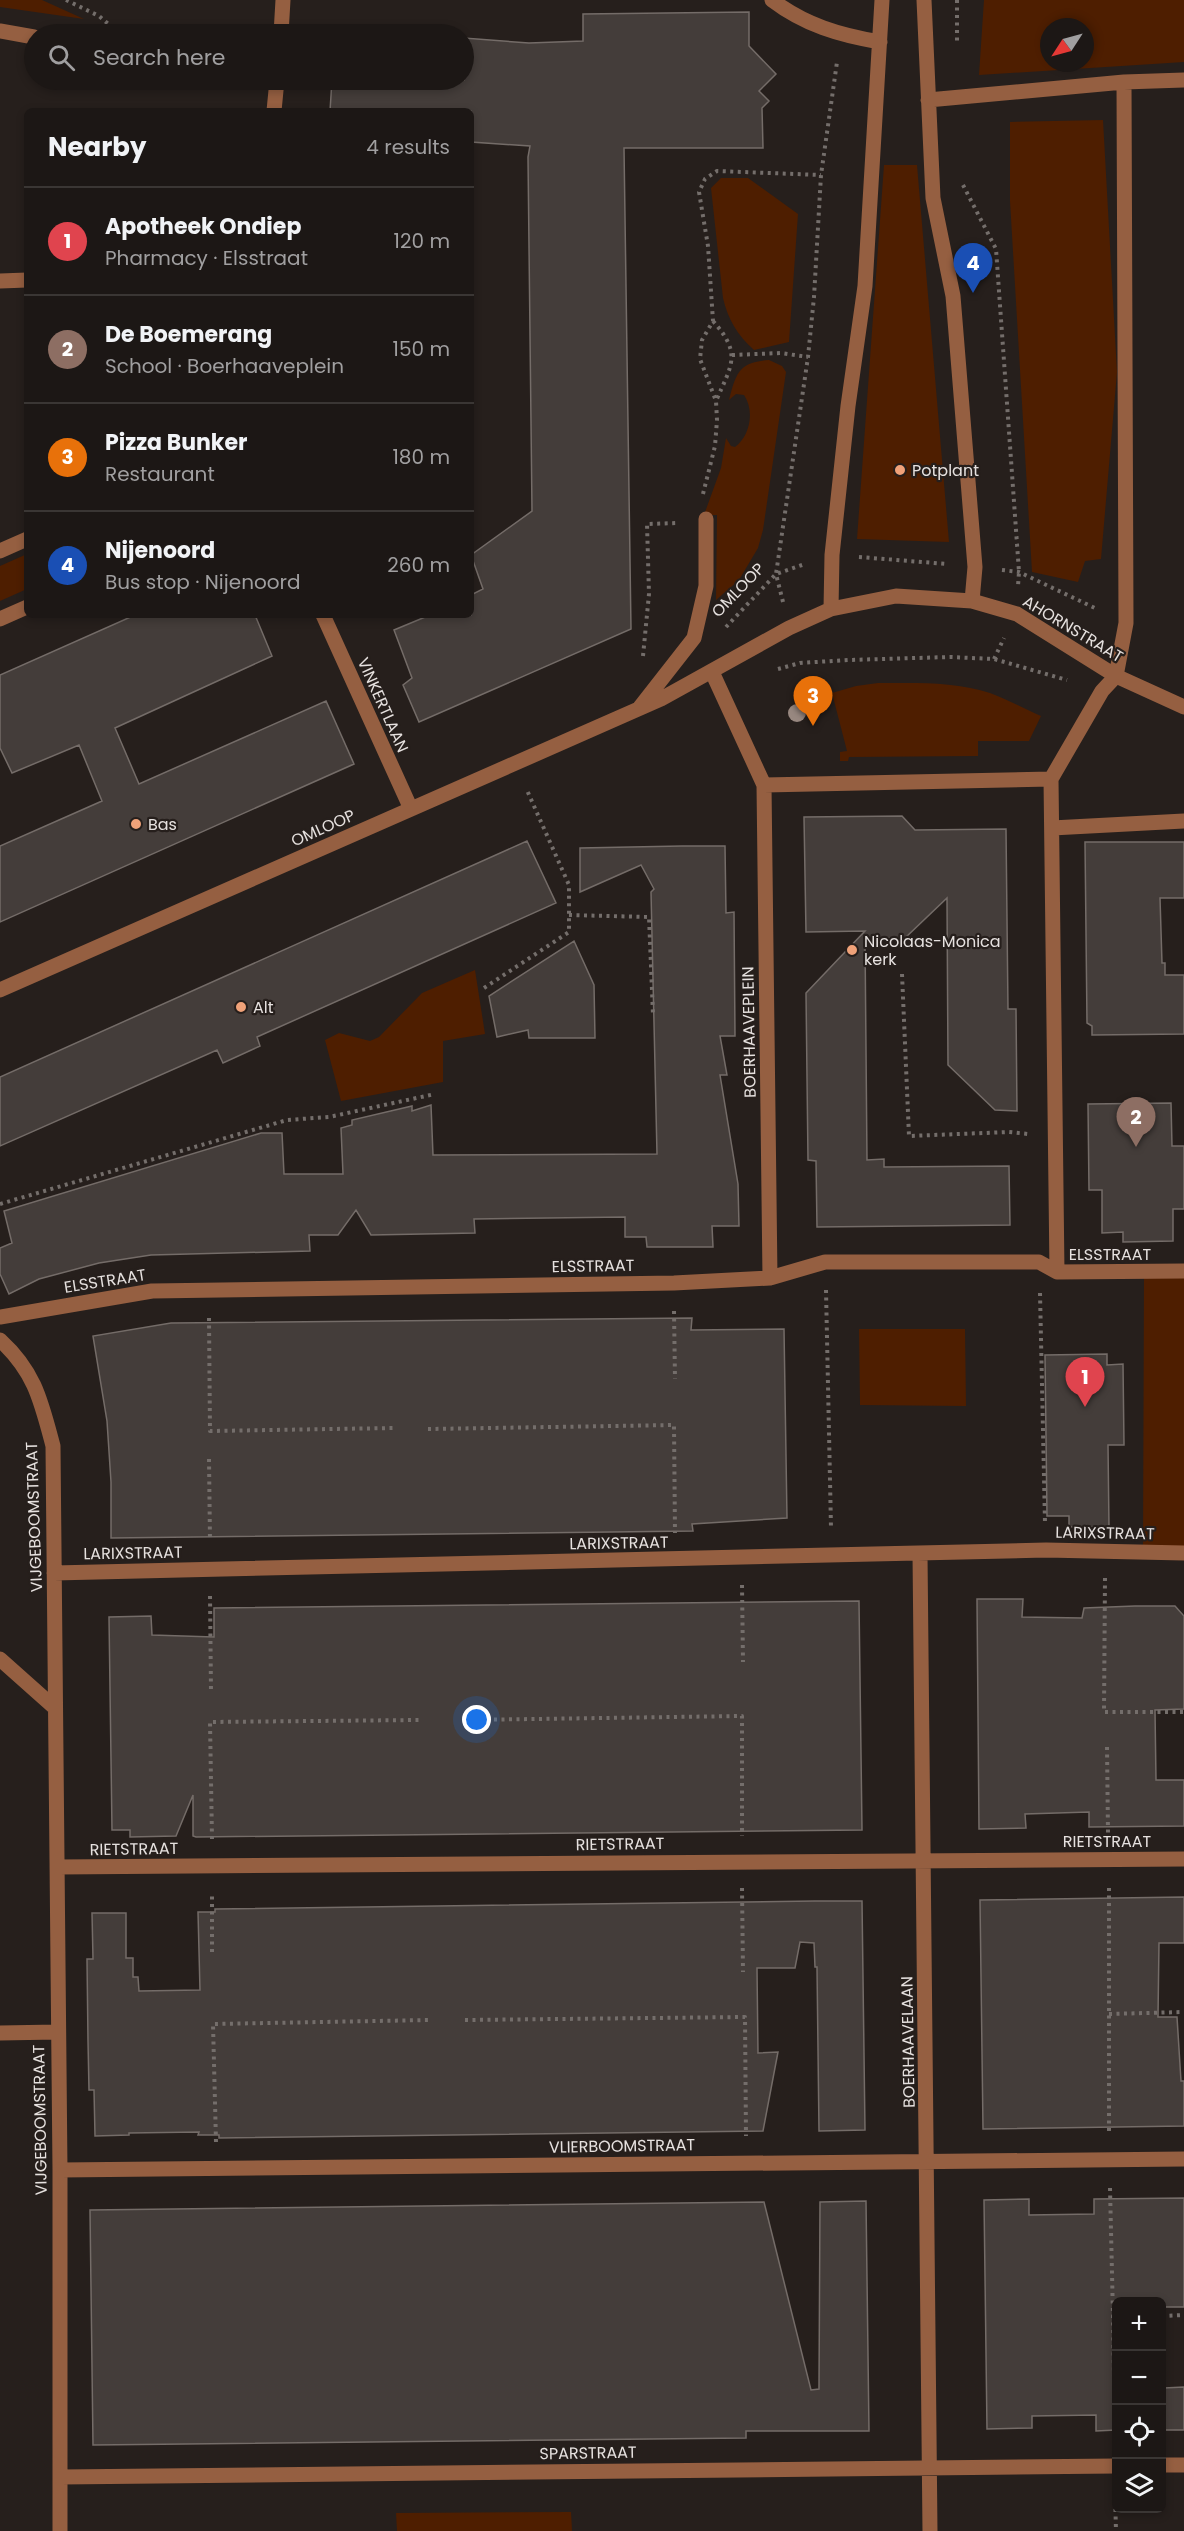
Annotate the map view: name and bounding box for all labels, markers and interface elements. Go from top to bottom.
north arrow [1040,18,1094,72]
search box [24,24,474,90]
icon: search [45,41,78,74]
text: Search here [93,42,226,73]
text: Nearby [48,129,146,165]
text: 4 results [366,133,450,161]
text: Apotheek Ondiep [105,211,301,242]
text: 1 [64,227,71,255]
text: 120 m [394,227,450,255]
text: Pharmacy · Elsstraat [105,244,308,272]
pin: 4 [954,244,992,293]
text: De Boemerang [105,319,272,350]
text: 2 [62,335,73,363]
text: 150 m [393,335,450,363]
text: School · Boerhaaveplein [105,352,344,380]
text: Pizza Bunker [105,427,247,458]
text: 3 [61,443,74,471]
text: 180 m [392,443,450,471]
place label: Potplant [912,459,979,482]
text: Restaurant [105,460,215,488]
marker: Potplant [893,463,907,477]
text: Nijenoord [105,535,215,566]
text: 4 [61,551,74,579]
text: 260 m [387,551,450,579]
street label: OMLOOP [706,558,770,622]
text: Bus stop · Nijenoord [105,568,301,596]
street label: AHORNSTRAAT [1018,590,1128,668]
street label: VINKERTLAAN [352,654,414,756]
pin: 3 [794,676,832,726]
street label: OMLOOP [287,804,359,852]
place label: Bas [148,813,177,836]
marker: Bas [129,817,143,831]
place label: Nicolaas-Monica kerk [864,930,1001,971]
marker: Nicolaas-Monica kerk [845,943,859,957]
street label: BOERHAAVEPLEIN [736,966,762,1098]
place label: Alt [253,996,274,1019]
marker: Alt [234,1000,248,1014]
pin: 2 [1116,1098,1156,1147]
street label: ELSSTRAAT [1069,1243,1152,1266]
street label: ELSSTRAAT [552,1254,635,1278]
street label: ELSSTRAAT [62,1263,148,1299]
pin: 1 [1066,1358,1104,1407]
street label: VIJGEBOOMSTRAAT [20,1441,48,1593]
street label: LARIXSTRAAT [1055,1521,1155,1545]
street label: LARIXSTRAAT [569,1531,669,1555]
street label: LARIXSTRAAT [83,1541,183,1565]
your location [462,1705,491,1734]
street label: RIETSTRAAT [1063,1830,1152,1853]
street label: RIETSTRAAT [576,1832,665,1856]
street label: RIETSTRAAT [90,1837,179,1861]
street label: BOERHAAVELAAN [895,1976,921,2108]
street label: VIJGEBOOMSTRAAT [27,2044,53,2196]
street label: VLIERBOOMSTRAAT [549,2133,696,2159]
map controls [1112,2297,1166,2513]
button: + [1112,2297,1166,2351]
button: − [1112,2351,1166,2405]
button: locate [1112,2405,1166,2459]
street label: SPARSTRAAT [539,2441,637,2465]
button: layers [1112,2459,1166,2513]

